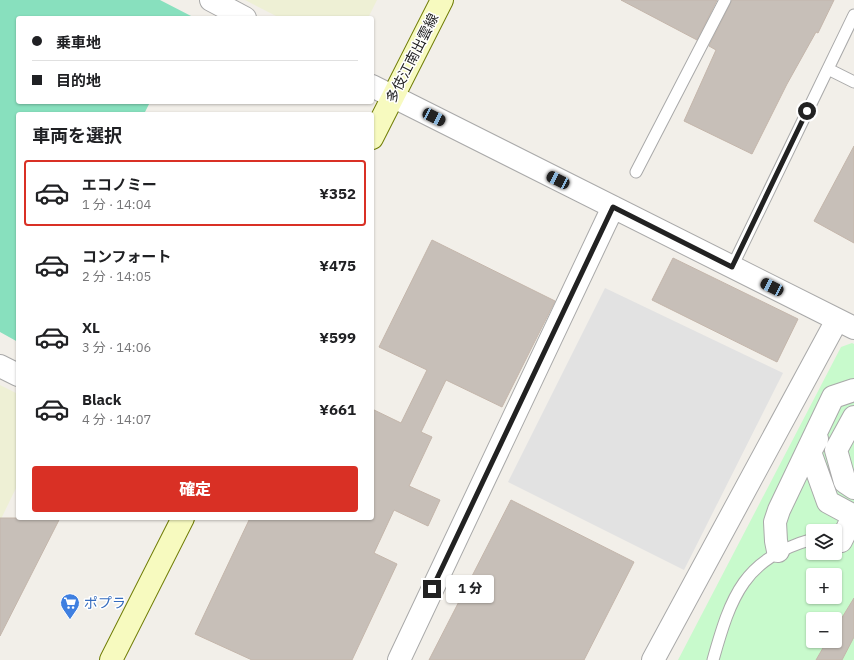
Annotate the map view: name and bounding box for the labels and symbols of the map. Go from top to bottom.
street label: 多伎江南出雲線 [382,10,442,106]
route start [798,102,816,120]
car [421,106,447,128]
car [545,169,571,191]
car [759,276,785,298]
callout: 1 分 [446,575,494,603]
route end [423,580,441,598]
supermarket icon: ポプラ [59,592,81,620]
place label: ポプラ [84,594,126,612]

